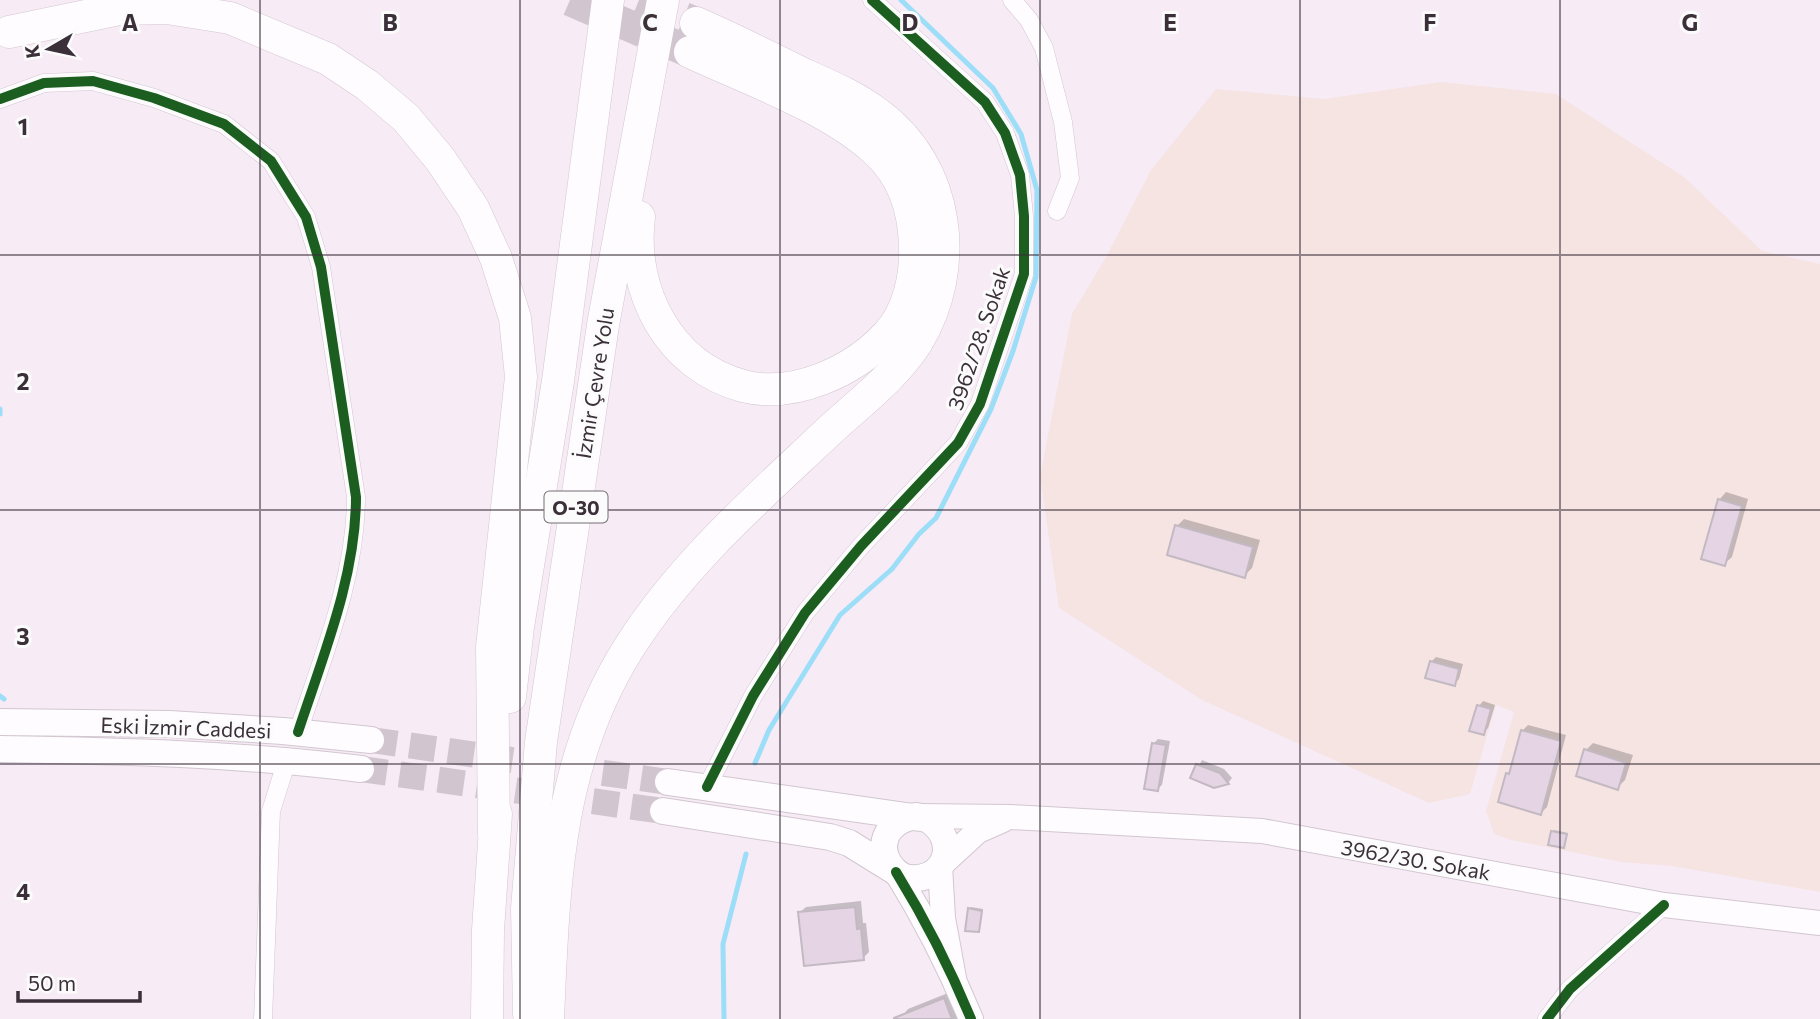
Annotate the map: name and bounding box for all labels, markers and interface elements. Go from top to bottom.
text: A [122,8,139,36]
text: B [382,8,398,36]
text: C [642,8,658,36]
text: D [902,8,919,36]
text: E [1163,8,1177,36]
text: F [1423,8,1437,36]
text: G [1682,8,1698,36]
north arrow [14,14,84,84]
text: K [19,43,44,60]
text: 1 [18,112,28,140]
street label: 3962/28. Sokak [942,263,1014,413]
street label: İzmir Çevre Yolu [570,306,618,460]
text: 2 [16,367,30,395]
road number: O-30 [544,492,608,522]
text: 3 [16,622,30,650]
street label: Eski İzmir Caddesi [100,712,272,742]
street label: 3962/30. Sokak [1339,834,1493,884]
text: 4 [16,877,30,905]
scale bar [18,960,140,1004]
text: 50 m [28,970,76,995]

